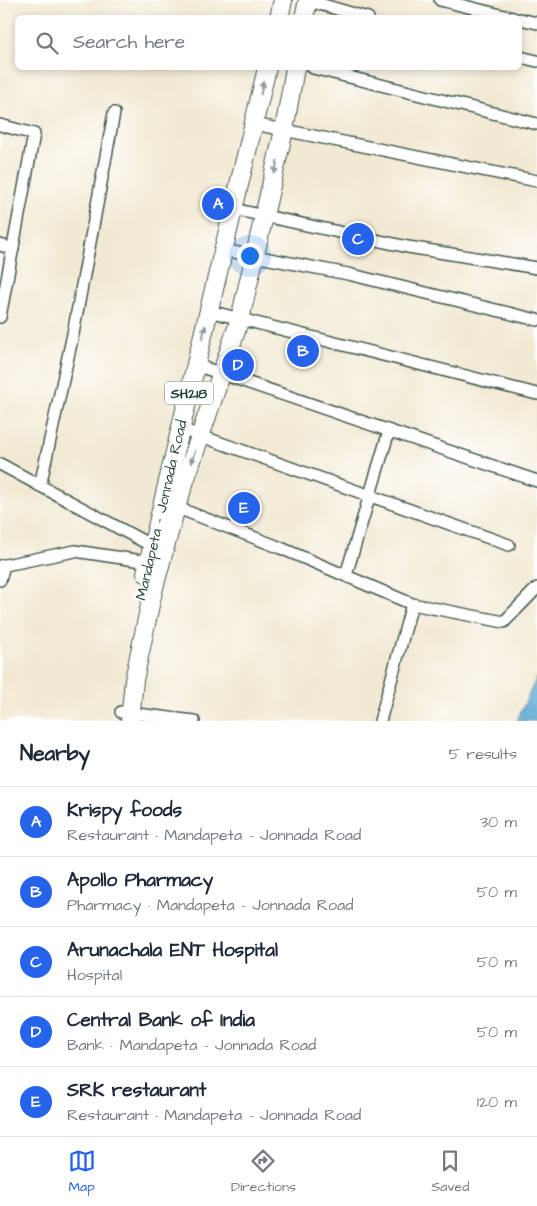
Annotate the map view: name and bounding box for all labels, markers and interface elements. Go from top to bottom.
search box [15,15,522,70]
icon: search [33,29,61,57]
text: Search here [73,29,185,56]
one-way arrow [258,81,266,96]
one-way arrow [272,159,280,174]
pin: A [202,185,234,223]
pin: C [342,220,374,258]
your location [237,243,263,269]
one-way arrow [200,324,208,339]
pin: B [287,332,319,370]
pin: D [222,346,254,384]
road number: SH218 [165,382,213,404]
street label: Mandapeta - Jonnada Road [131,418,193,602]
one-way arrow [189,450,196,465]
pin: E [228,489,260,527]
text: Nearby [20,739,90,768]
text: 5 results [449,743,517,765]
text: Krispy foods [67,797,182,824]
text: A [31,811,41,833]
text: 30 m [480,811,517,833]
text: Restaurant · Mandapeta - Jonnada Road [67,824,361,846]
text: Apollo Pharmacy [67,867,213,894]
text: B [30,881,42,903]
text: 50 m [477,881,517,903]
text: Pharmacy · Mandapeta - Jonnada Road [67,894,353,916]
text: Arunachala ENT Hospital [67,937,278,964]
text: C [30,951,42,973]
text: 50 m [477,951,517,973]
text: Hospital [67,964,122,986]
text: Central Bank of India [67,1007,255,1034]
text: D [31,1021,41,1043]
text: 50 m [477,1021,517,1043]
text: Bank · Mandapeta - Jonnada Road [67,1034,316,1056]
text: SRK restaurant [67,1077,207,1104]
text: E [31,1091,41,1113]
text: 120 m [477,1091,517,1113]
text: Restaurant · Mandapeta - Jonnada Road [67,1104,361,1126]
tab: Map [68,1147,96,1197]
tab: Directions [231,1147,296,1197]
tab: Saved [431,1147,469,1197]

